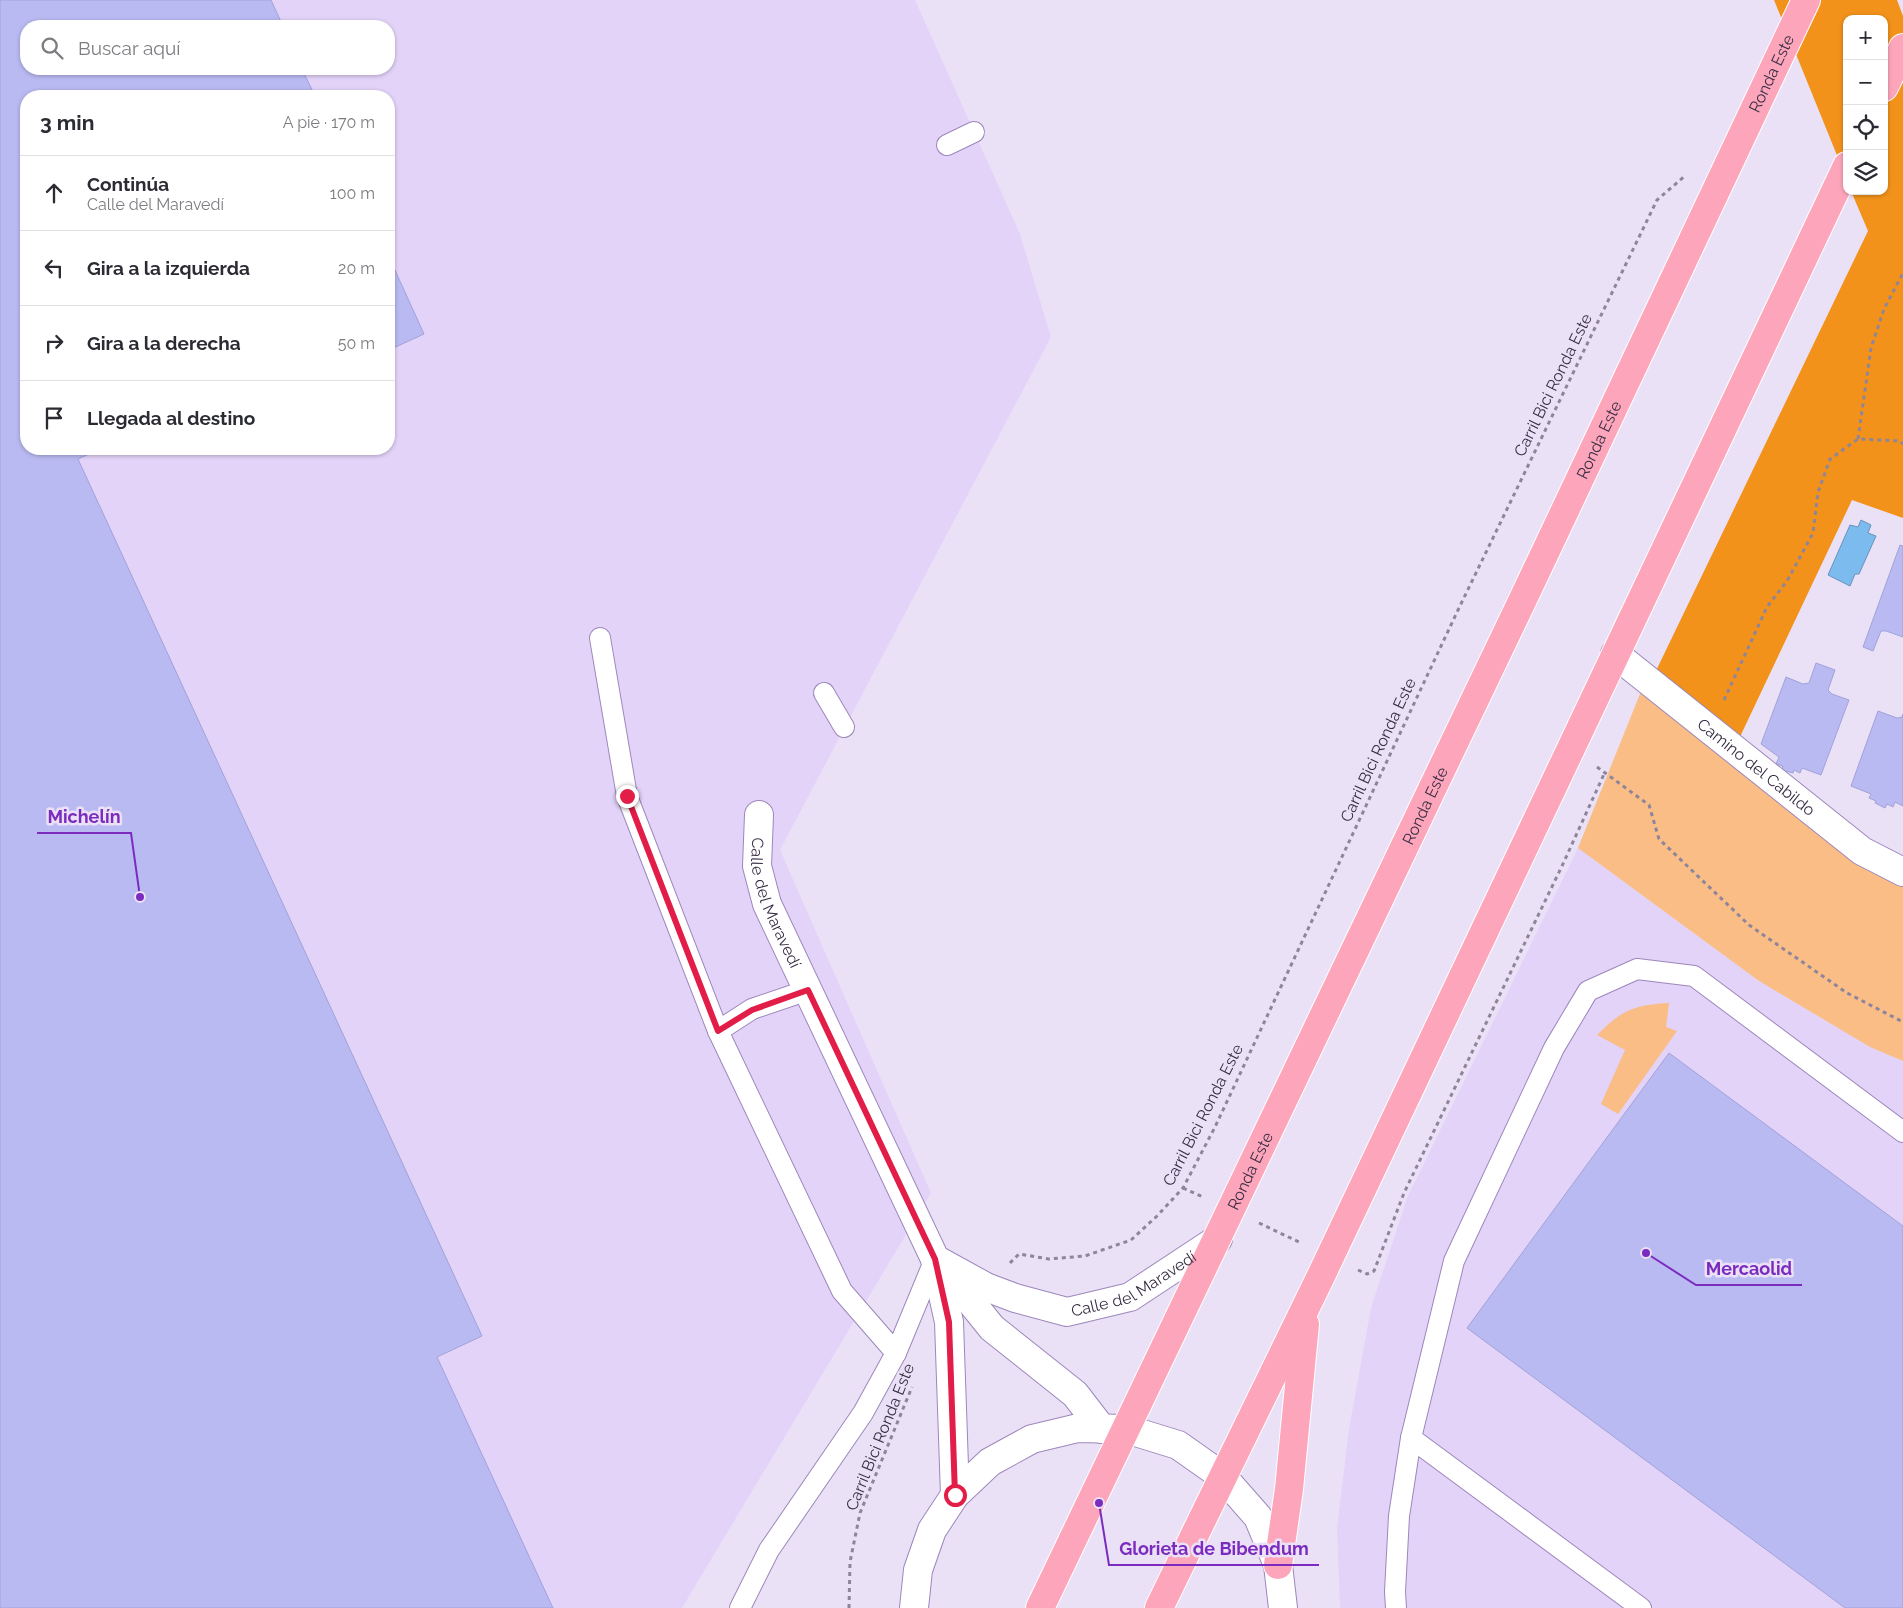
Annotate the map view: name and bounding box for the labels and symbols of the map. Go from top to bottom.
street label: Ronda Este [1745,31,1798,115]
street label: Carril Bici Ronda Este [1510,310,1596,460]
street label: Ronda Este [1572,398,1625,482]
street label: Carril Bici Ronda Este [1336,675,1420,825]
street label: Camino del Cabildo [1694,714,1819,820]
street label: Ronda Este [1398,763,1451,847]
route end [616,785,639,808]
callout: Michelín [37,800,131,833]
text: Michelín [47,806,121,827]
street label: Calle del Maravedí [747,837,805,971]
street label: Carril Bici Ronda Este [1159,1041,1247,1189]
street label: Ronda Este [1223,1129,1277,1213]
street label: Calle del Maravedí [1069,1247,1200,1320]
callout: Mercaolid [1696,1252,1802,1285]
text: Mercaolid [1706,1258,1792,1279]
street label: Carril Bici Ronda Este [842,1361,918,1513]
route start [944,1484,967,1507]
callout: Glorieta de Bibendum [1109,1532,1319,1565]
text: Glorieta de Bibendum [1119,1538,1309,1559]

